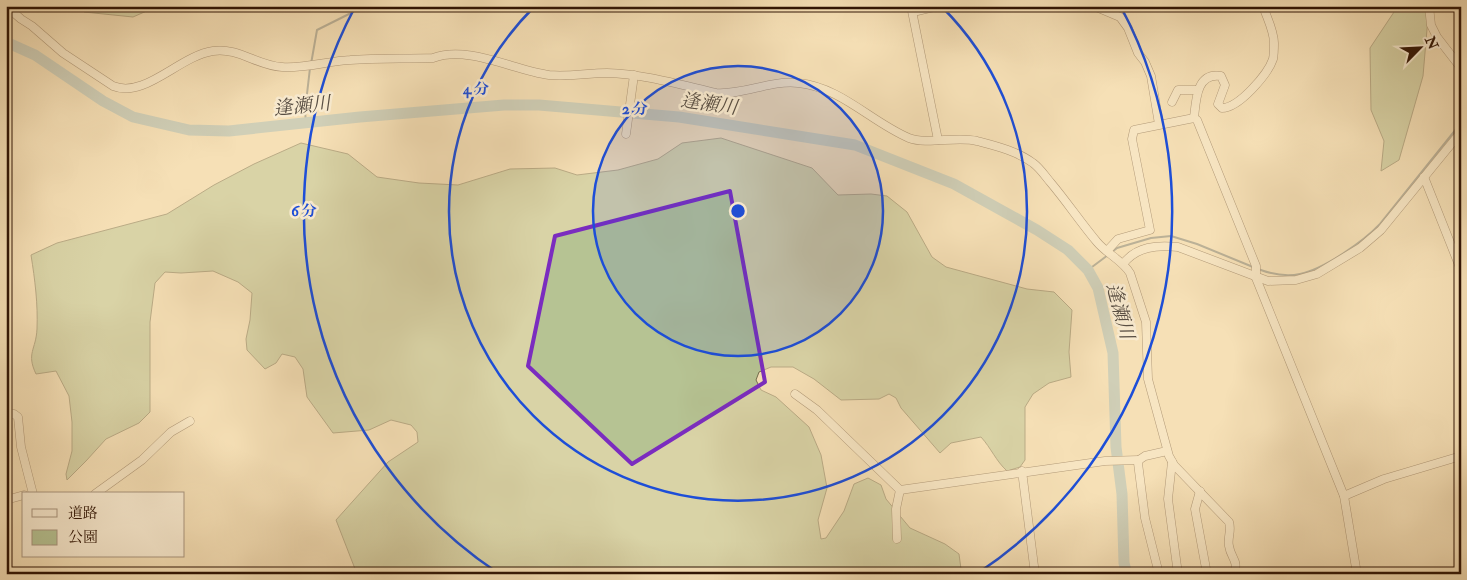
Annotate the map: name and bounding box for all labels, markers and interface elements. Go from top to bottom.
north arrow [1394,22,1444,72]
text: N [1421,33,1442,53]
text: 4 分 [462,80,489,99]
water label: 逢瀬川 [679,88,741,120]
water label: 逢瀬川 [272,91,334,121]
text: 2 分 [622,100,648,119]
text: 6 分 [291,202,317,221]
centre of rings [729,202,747,220]
water label: 逢瀬川 [1101,280,1139,344]
legend [22,492,185,558]
text: 道路 [68,504,98,523]
text: 公園 [68,528,98,547]

